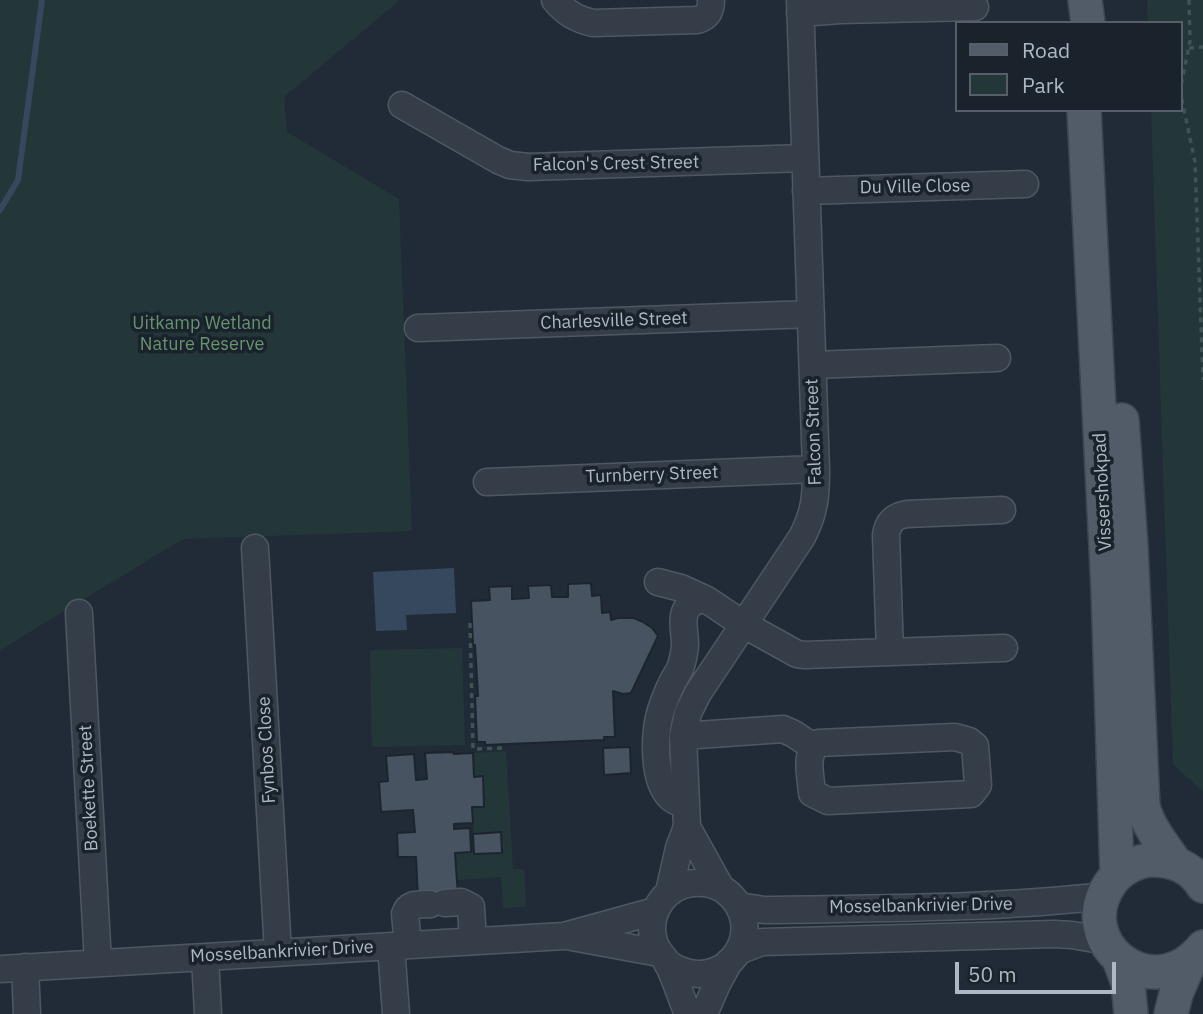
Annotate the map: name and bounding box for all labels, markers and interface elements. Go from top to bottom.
legend [954,21,1182,112]
text: Road [1022,36,1070,64]
text: Park [1022,71,1065,99]
street label: Falcon's Crest Street [533,152,699,176]
street label: Du Ville Close [859,175,971,199]
street label: Charlesville Street [540,308,688,334]
park label: Uitkamp Wetland Nature Reserve [132,313,272,356]
street label: Falcon Street [801,378,827,486]
street label: Vissershokpad [1089,432,1117,552]
street label: Turnberry Street [585,462,719,488]
street label: Fynbos Close [253,696,281,804]
street label: Boekette Street [75,724,103,852]
street label: Mosselbankrivier Drive [829,894,1013,918]
street label: Mosselbankrivier Drive [190,936,374,968]
scale bar [958,948,1119,992]
text: 50 m [968,960,1017,988]

